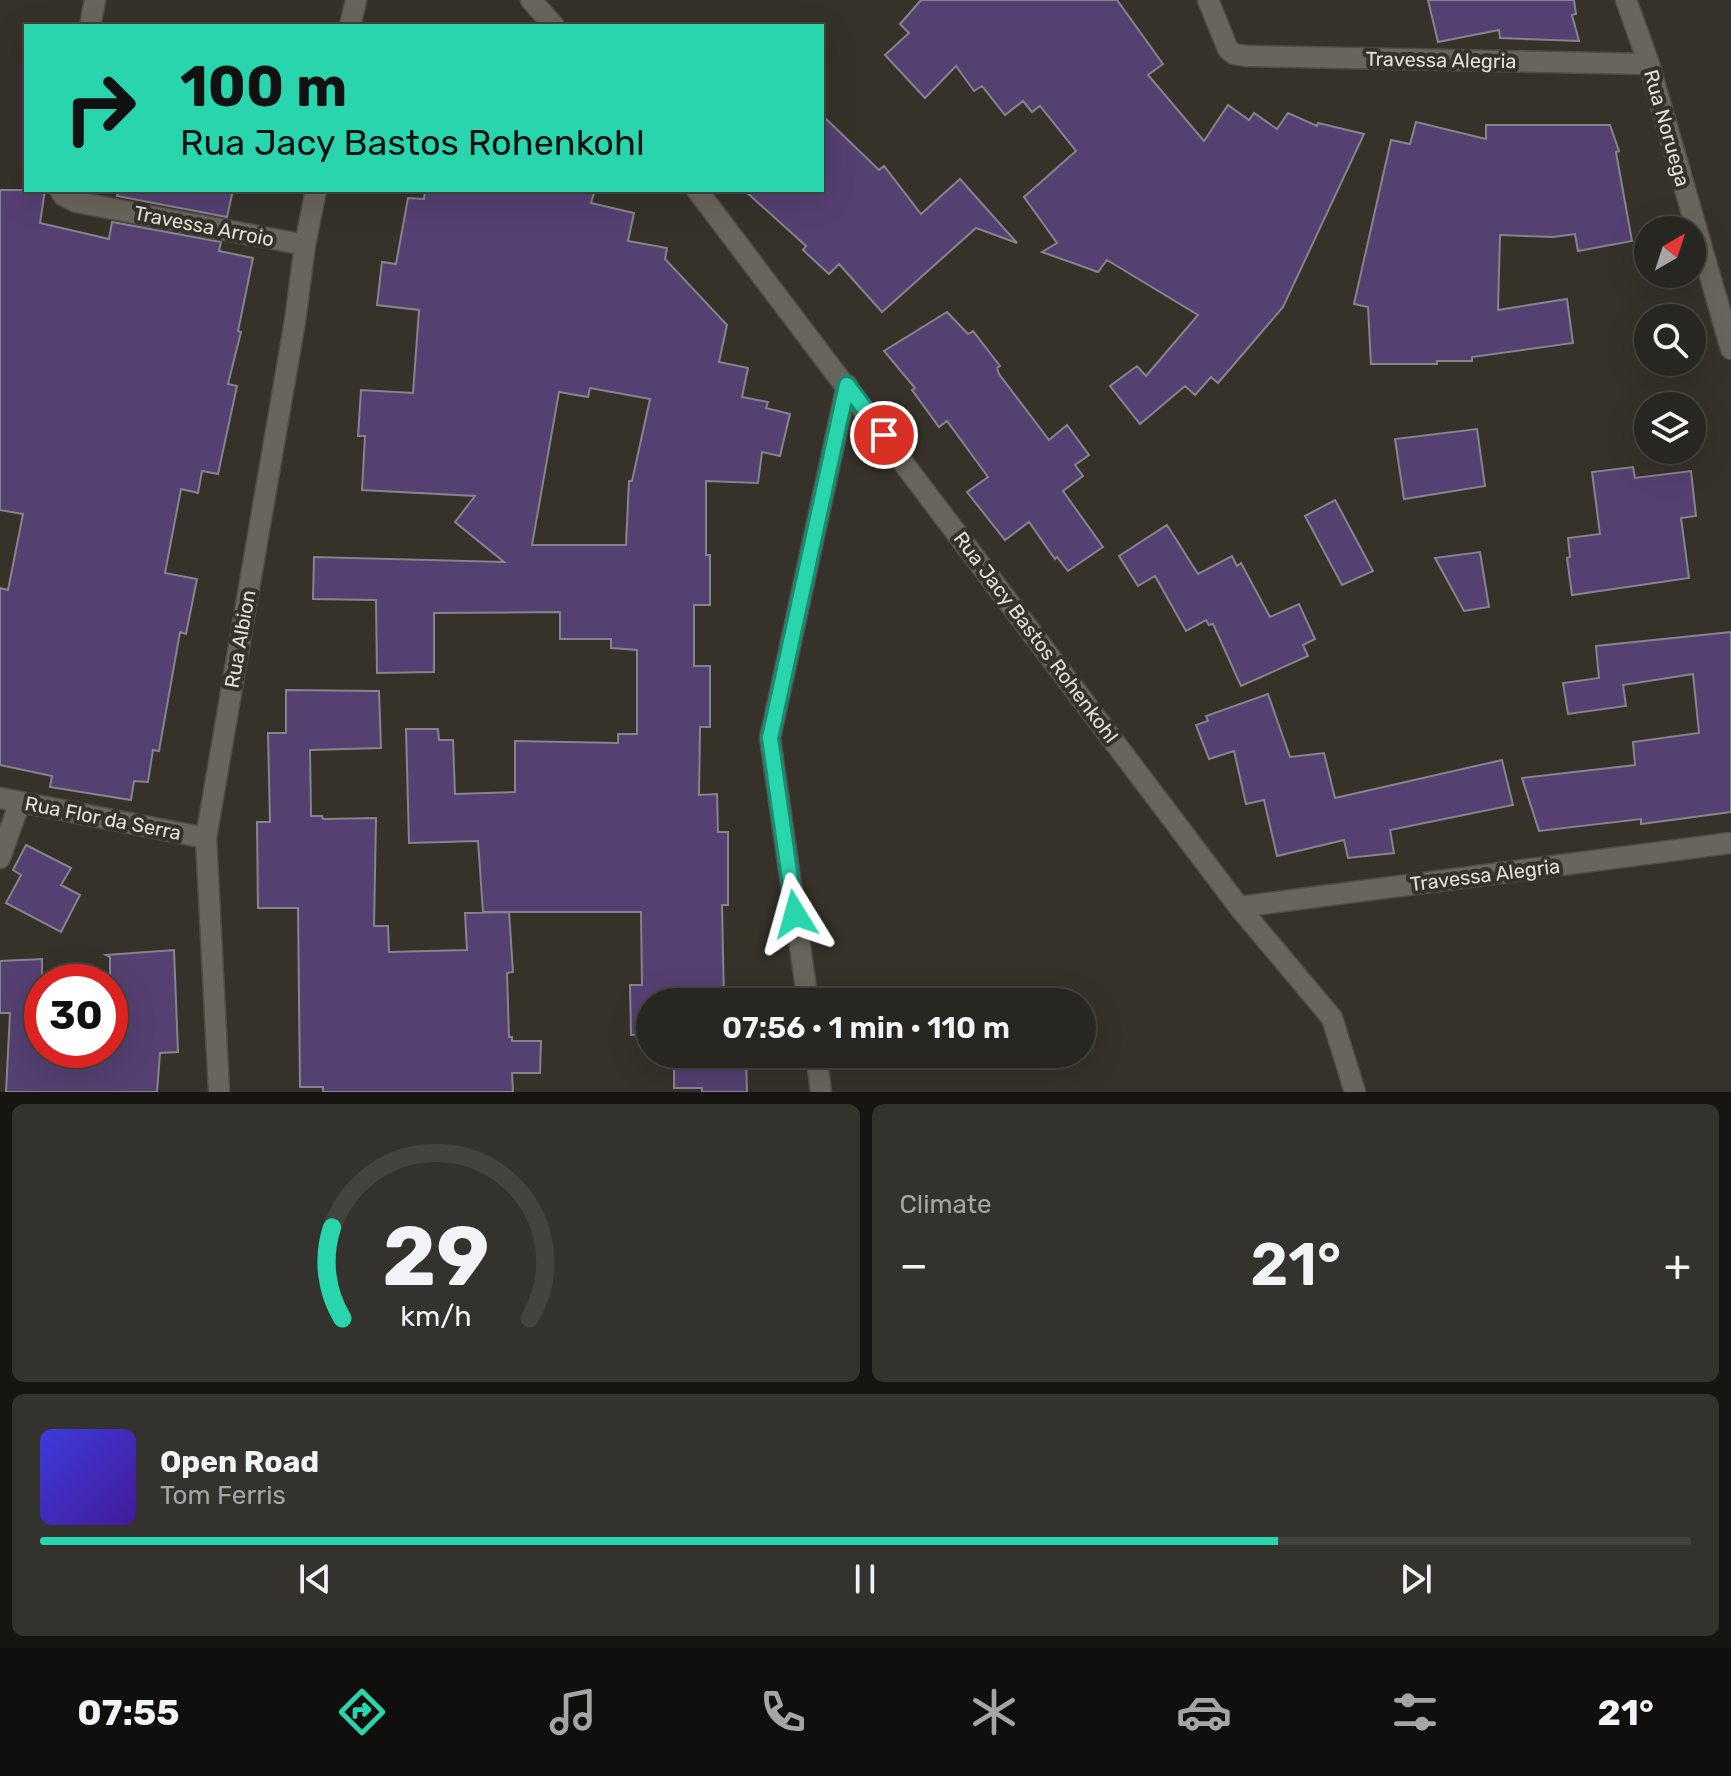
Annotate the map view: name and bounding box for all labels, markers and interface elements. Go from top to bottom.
street label: Travessa Alegria [1365,47,1517,73]
text: 100 m [180,54,347,120]
icon: right [48,56,152,160]
street label: Rua Noruega [1639,67,1695,189]
text: Rua Jacy Bastos Rohenkohl [180,121,645,164]
street label: Travessa Arroio [132,201,276,251]
north arrow [1634,216,1706,288]
map controls [1634,216,1706,464]
button: search [1634,304,1706,376]
button: layers [1634,392,1706,464]
pin [850,401,918,469]
icon: arrive [862,413,906,457]
street label: Rua Jacy Bastos Rohenkohl [949,527,1123,747]
street label: Rua Albion [220,588,260,690]
street label: Rua Flor da Serra [23,791,183,845]
street label: Travessa Alegria [1409,854,1561,896]
position arrow [753,872,837,956]
speed limit sign: 30 [24,964,128,1068]
text: 07:56 · 1 min · 110 m [722,1010,1010,1046]
text: Climate [900,1189,992,1220]
text: 29 [382,1207,489,1306]
text: 21° [1250,1229,1341,1300]
text: − [900,1239,928,1291]
text: + [1664,1239,1691,1291]
text: km/h [400,1299,471,1333]
text: Open Road [160,1444,319,1480]
text: Tom Ferris [160,1480,286,1511]
icon: previous [293,1557,337,1601]
icon: pause [843,1557,887,1601]
icon: next [1394,1557,1438,1601]
icon: directions [334,1684,390,1740]
icon: music [545,1684,601,1740]
icon: phone [755,1684,811,1740]
icon: climate [966,1684,1022,1740]
icon: car [1176,1684,1232,1740]
icon: filters [1387,1684,1443,1740]
text: 07:55 [77,1691,179,1734]
text: 21° [1598,1691,1654,1734]

